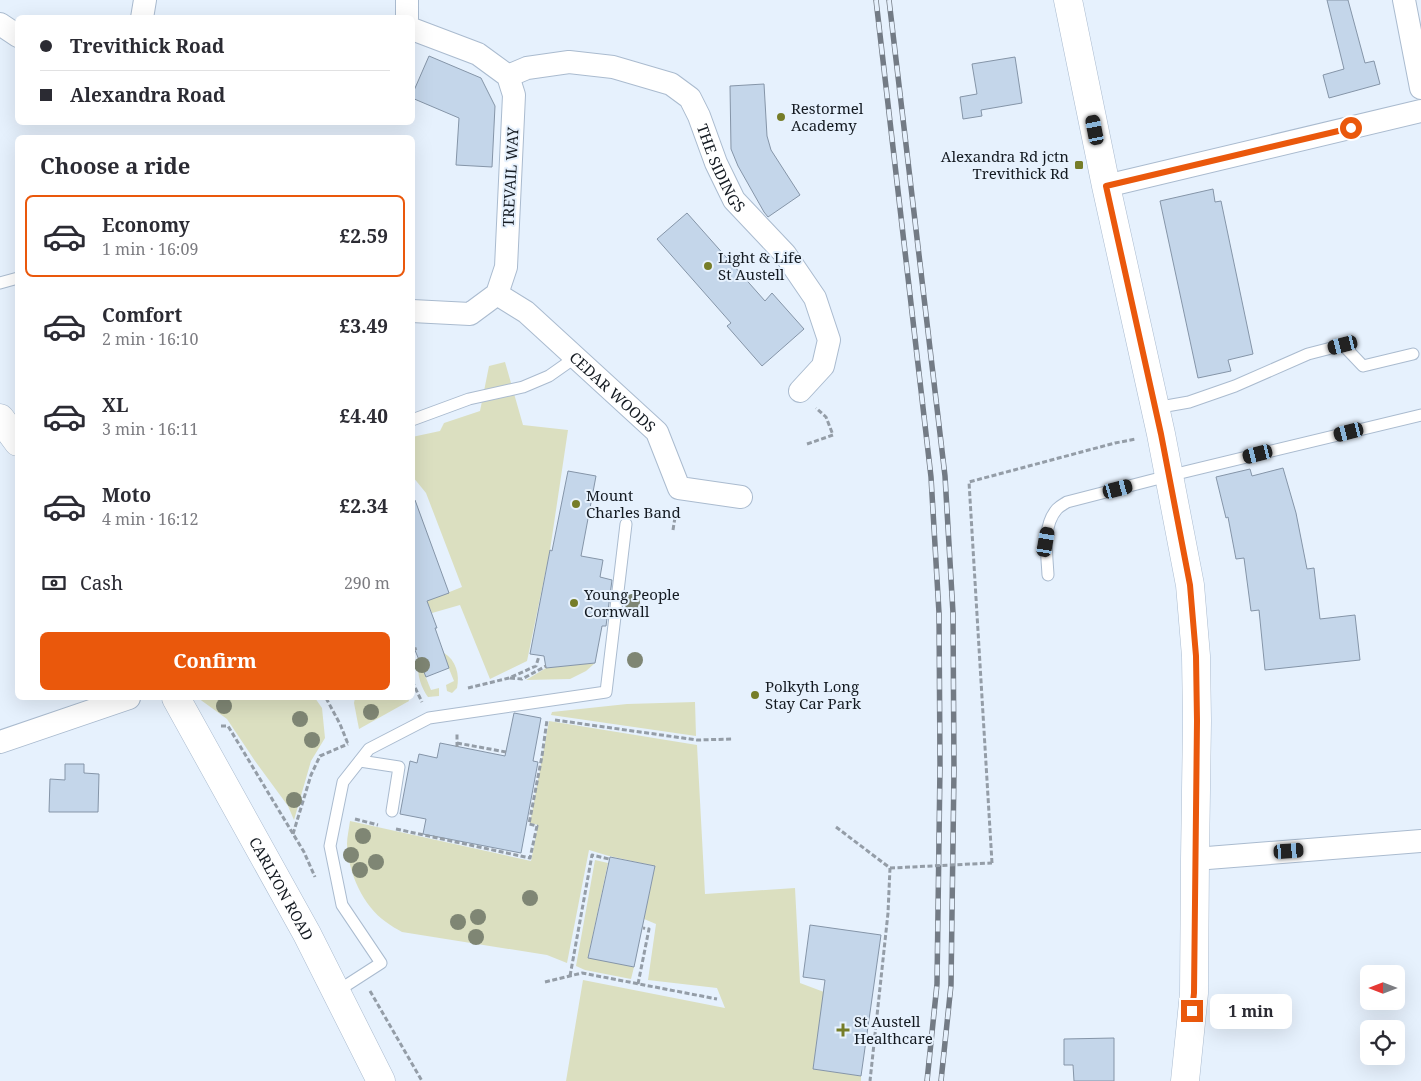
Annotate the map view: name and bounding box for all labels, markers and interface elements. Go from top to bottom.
text: Trevithick Road [70,33,224,59]
text: Alexandra Road [70,82,225,108]
place label: Restormel Academy [791,98,864,135]
marker: Restormel Academy [775,111,787,123]
car [1084,114,1105,146]
route start [1340,117,1362,139]
street label: THE SIDINGS [693,121,750,216]
street label: TREVAIL WAY [497,126,523,227]
place label: Alexandra Rd jctn Trevithick Rd [941,146,1069,183]
text: Choose a ride [40,150,190,180]
marker: Alexandra Rd jctn Trevithick Rd [1073,159,1085,171]
text: Economy [102,212,190,238]
icon: car [42,214,87,259]
text: £2.59 [340,223,388,249]
text: 1 min · 16:09 [102,238,198,260]
place label: Light & Life St Austell [718,247,802,284]
marker: Light & Life St Austell [702,260,714,272]
text: Comfort [102,302,182,328]
icon: car [42,304,87,349]
text: £3.49 [340,313,388,339]
text: 2 min · 16:10 [102,328,198,350]
car [1326,334,1359,356]
street label: CEDAR WOODS [565,347,660,436]
text: XL [102,392,128,418]
icon: car [42,394,87,439]
text: £4.40 [340,403,388,429]
text: 3 min · 16:11 [102,418,198,440]
car [1332,421,1365,443]
car [1241,443,1274,465]
car [1101,478,1134,500]
text: Moto [102,482,151,508]
icon: car [42,484,87,529]
place label: Mount Charles Band [586,485,681,522]
text: £2.34 [340,493,388,519]
marker: Mount Charles Band [570,498,582,510]
text: 4 min · 16:12 [102,508,198,530]
car [1036,526,1055,558]
icon: cash [40,569,68,597]
text: Cash [80,570,123,596]
text: 290 m [344,572,390,594]
place label: Young People Cornwall [583,584,680,621]
marker: Young People Cornwall [568,597,580,609]
button: Confirm [40,632,390,690]
place label: Polkyth Long Stay Car Park [765,676,861,713]
marker: Polkyth Long Stay Car Park [749,689,761,701]
street label: CARLYON ROAD [245,833,319,944]
car [1273,842,1304,860]
north arrow [1360,965,1405,1010]
map controls [1360,965,1405,1065]
callout: 1 min [1210,994,1292,1028]
route end [1181,1000,1203,1022]
text: 1 min [1228,1000,1274,1022]
place label: St Austell Healthcare [854,1011,933,1048]
button: locate [1360,1020,1405,1065]
marker: St Austell Healthcare [836,1023,850,1037]

